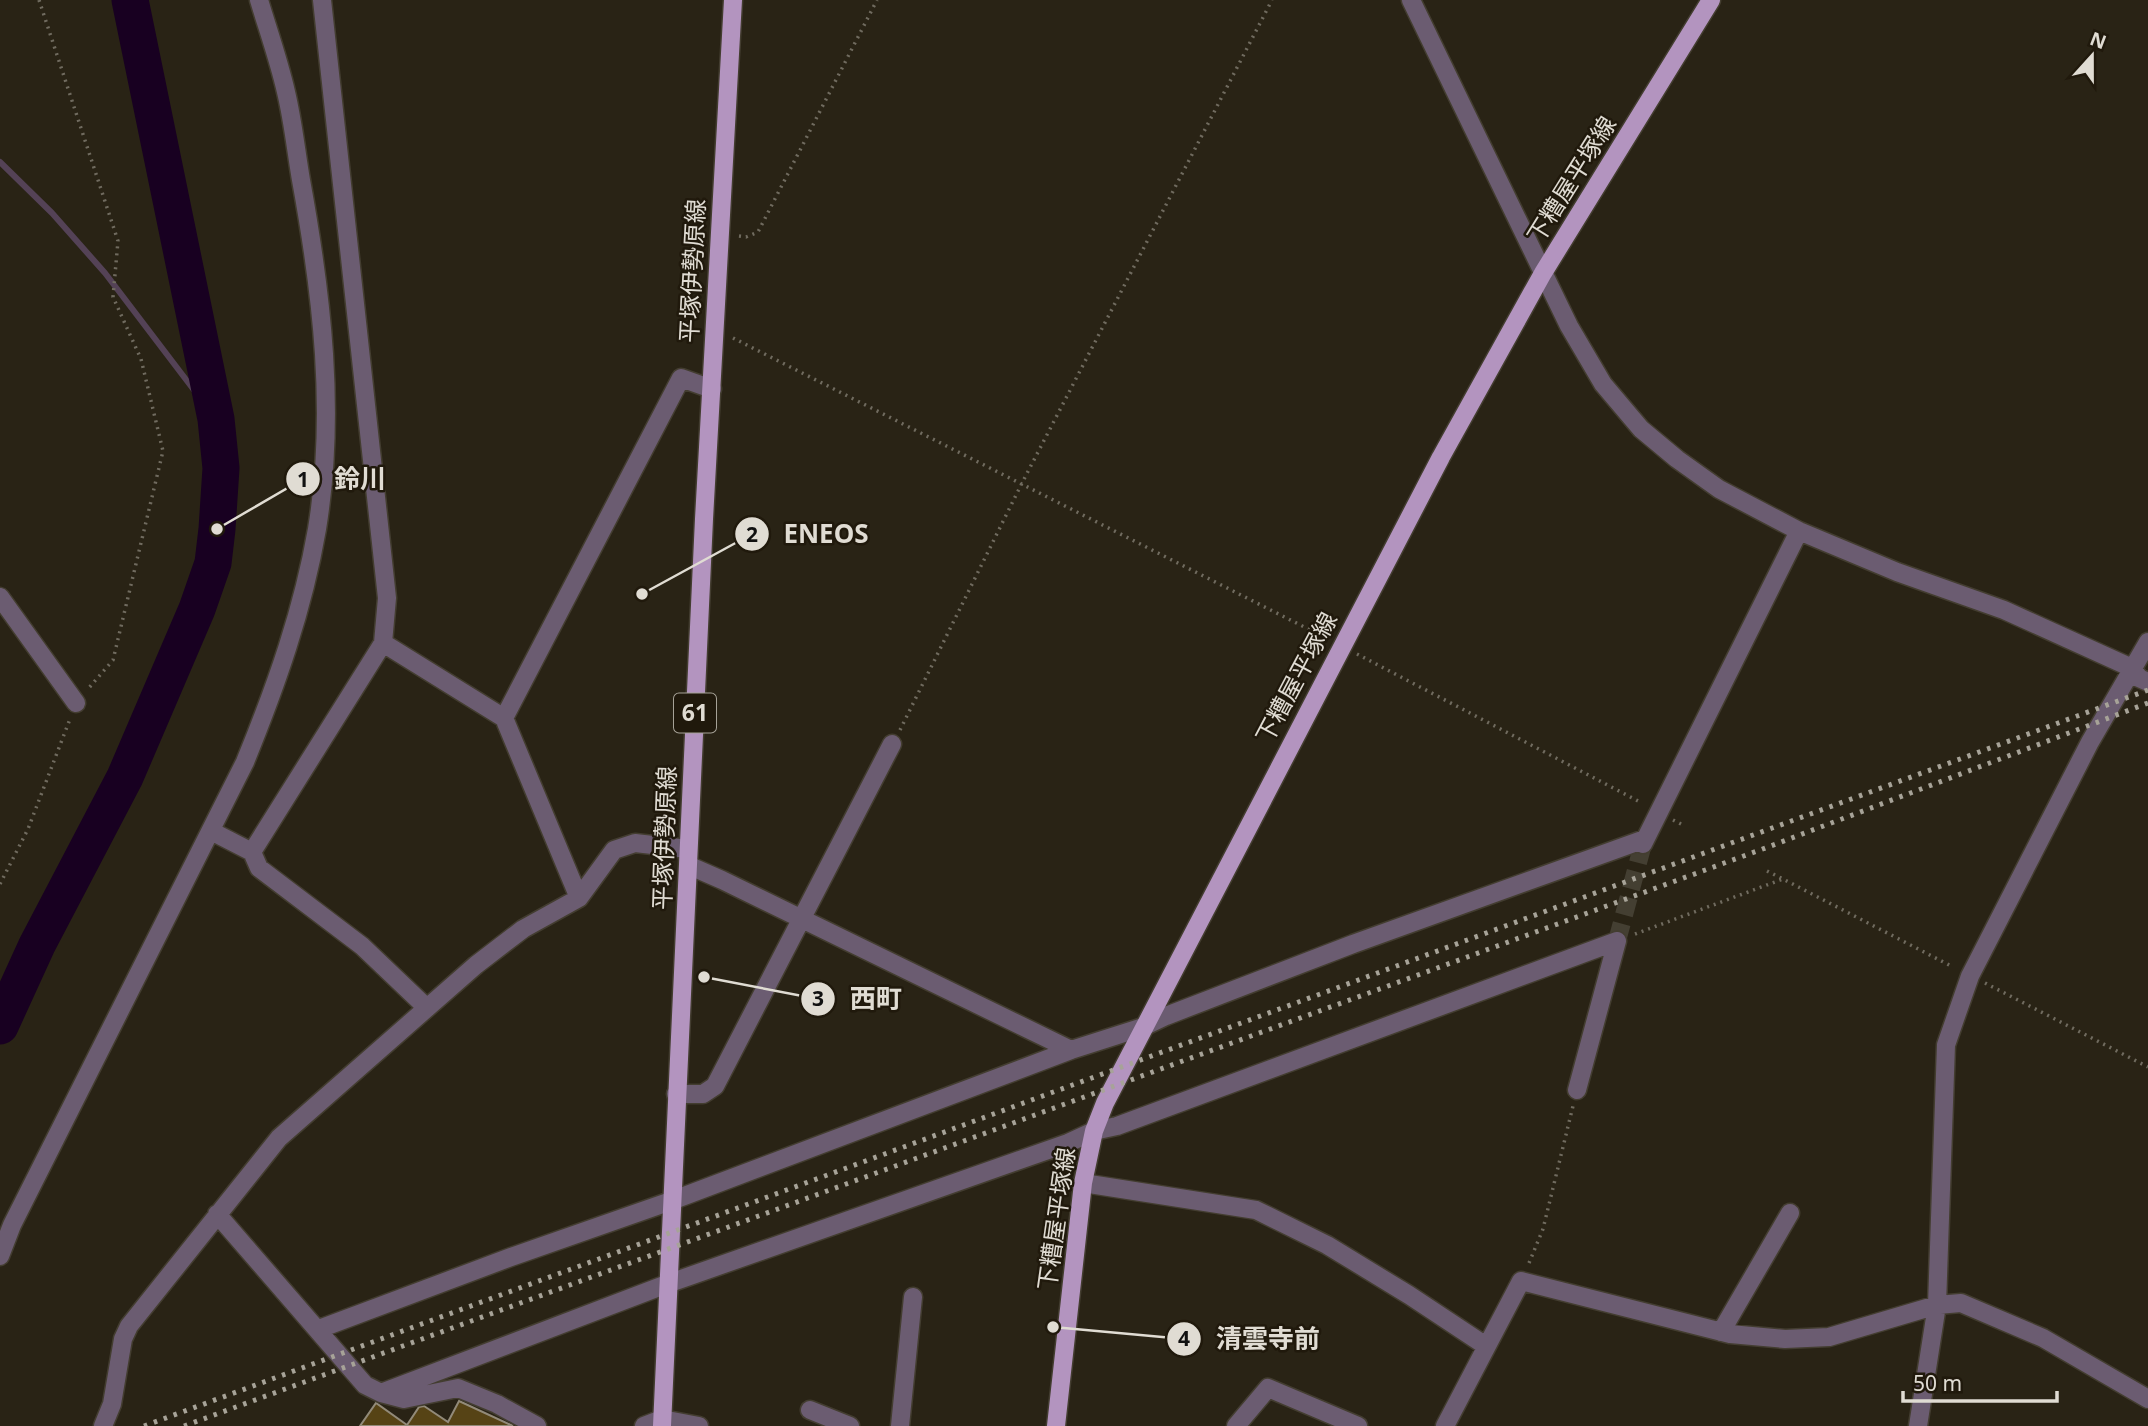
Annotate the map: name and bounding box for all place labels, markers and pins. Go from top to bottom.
callout: 鈴川 [285,456,400,503]
callout: ENEOS [735,511,883,558]
callout: 西町 [801,975,916,1022]
callout: 清雲寺前 [1167,1315,1334,1362]

